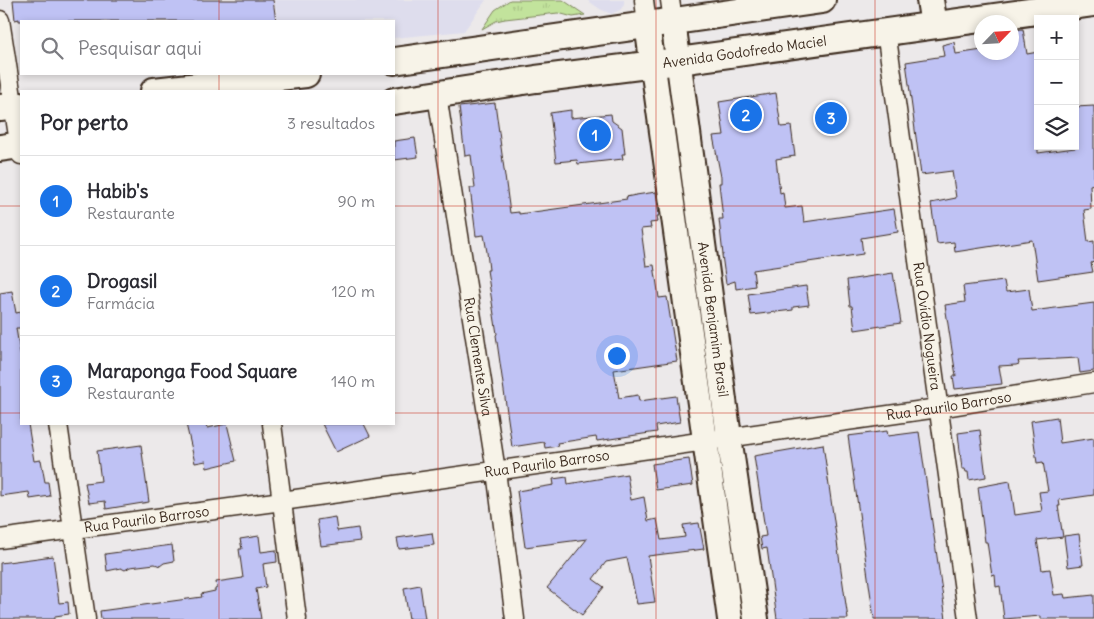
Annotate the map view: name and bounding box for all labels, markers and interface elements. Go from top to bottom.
north arrow [974,15,1019,60]
map controls [1034,15,1079,150]
button: + [1034,15,1079,60]
search box [20,20,395,75]
street label: Avenida Godofredo Maciel [662,31,828,72]
icon: search [38,34,66,62]
text: Pesquisar aqui [78,36,202,60]
button: − [1034,60,1079,105]
pin: 2 [730,96,762,134]
pin: 3 [815,99,847,137]
button: layers [1034,105,1079,150]
text: Por perto [40,109,128,136]
text: 3 resultados [287,113,375,133]
pin: 1 [579,116,611,154]
text: Habib's [87,179,148,203]
text: 1 [53,191,59,211]
text: 90 m [337,191,375,211]
text: Restaurante [87,203,175,223]
street label: Avenida Benjamim Brasil [694,241,733,398]
street label: Rua Ovídio Nogueira [909,261,945,391]
text: Drogasil [87,269,157,293]
text: 2 [52,281,60,301]
text: 120 m [332,281,375,301]
text: Farmácia [87,293,155,313]
street label: Rua Clemente Silva [460,296,496,418]
your location [604,343,630,369]
text: Maraponga Food Square [87,359,297,383]
text: 3 [51,371,61,391]
text: 140 m [331,371,375,391]
text: Restaurante [87,383,175,403]
street label: Rua Paurilo Barroso [885,387,1013,424]
street label: Rua Paurilo Barroso [483,446,611,481]
street label: Rua Paurilo Barroso [83,502,211,537]

